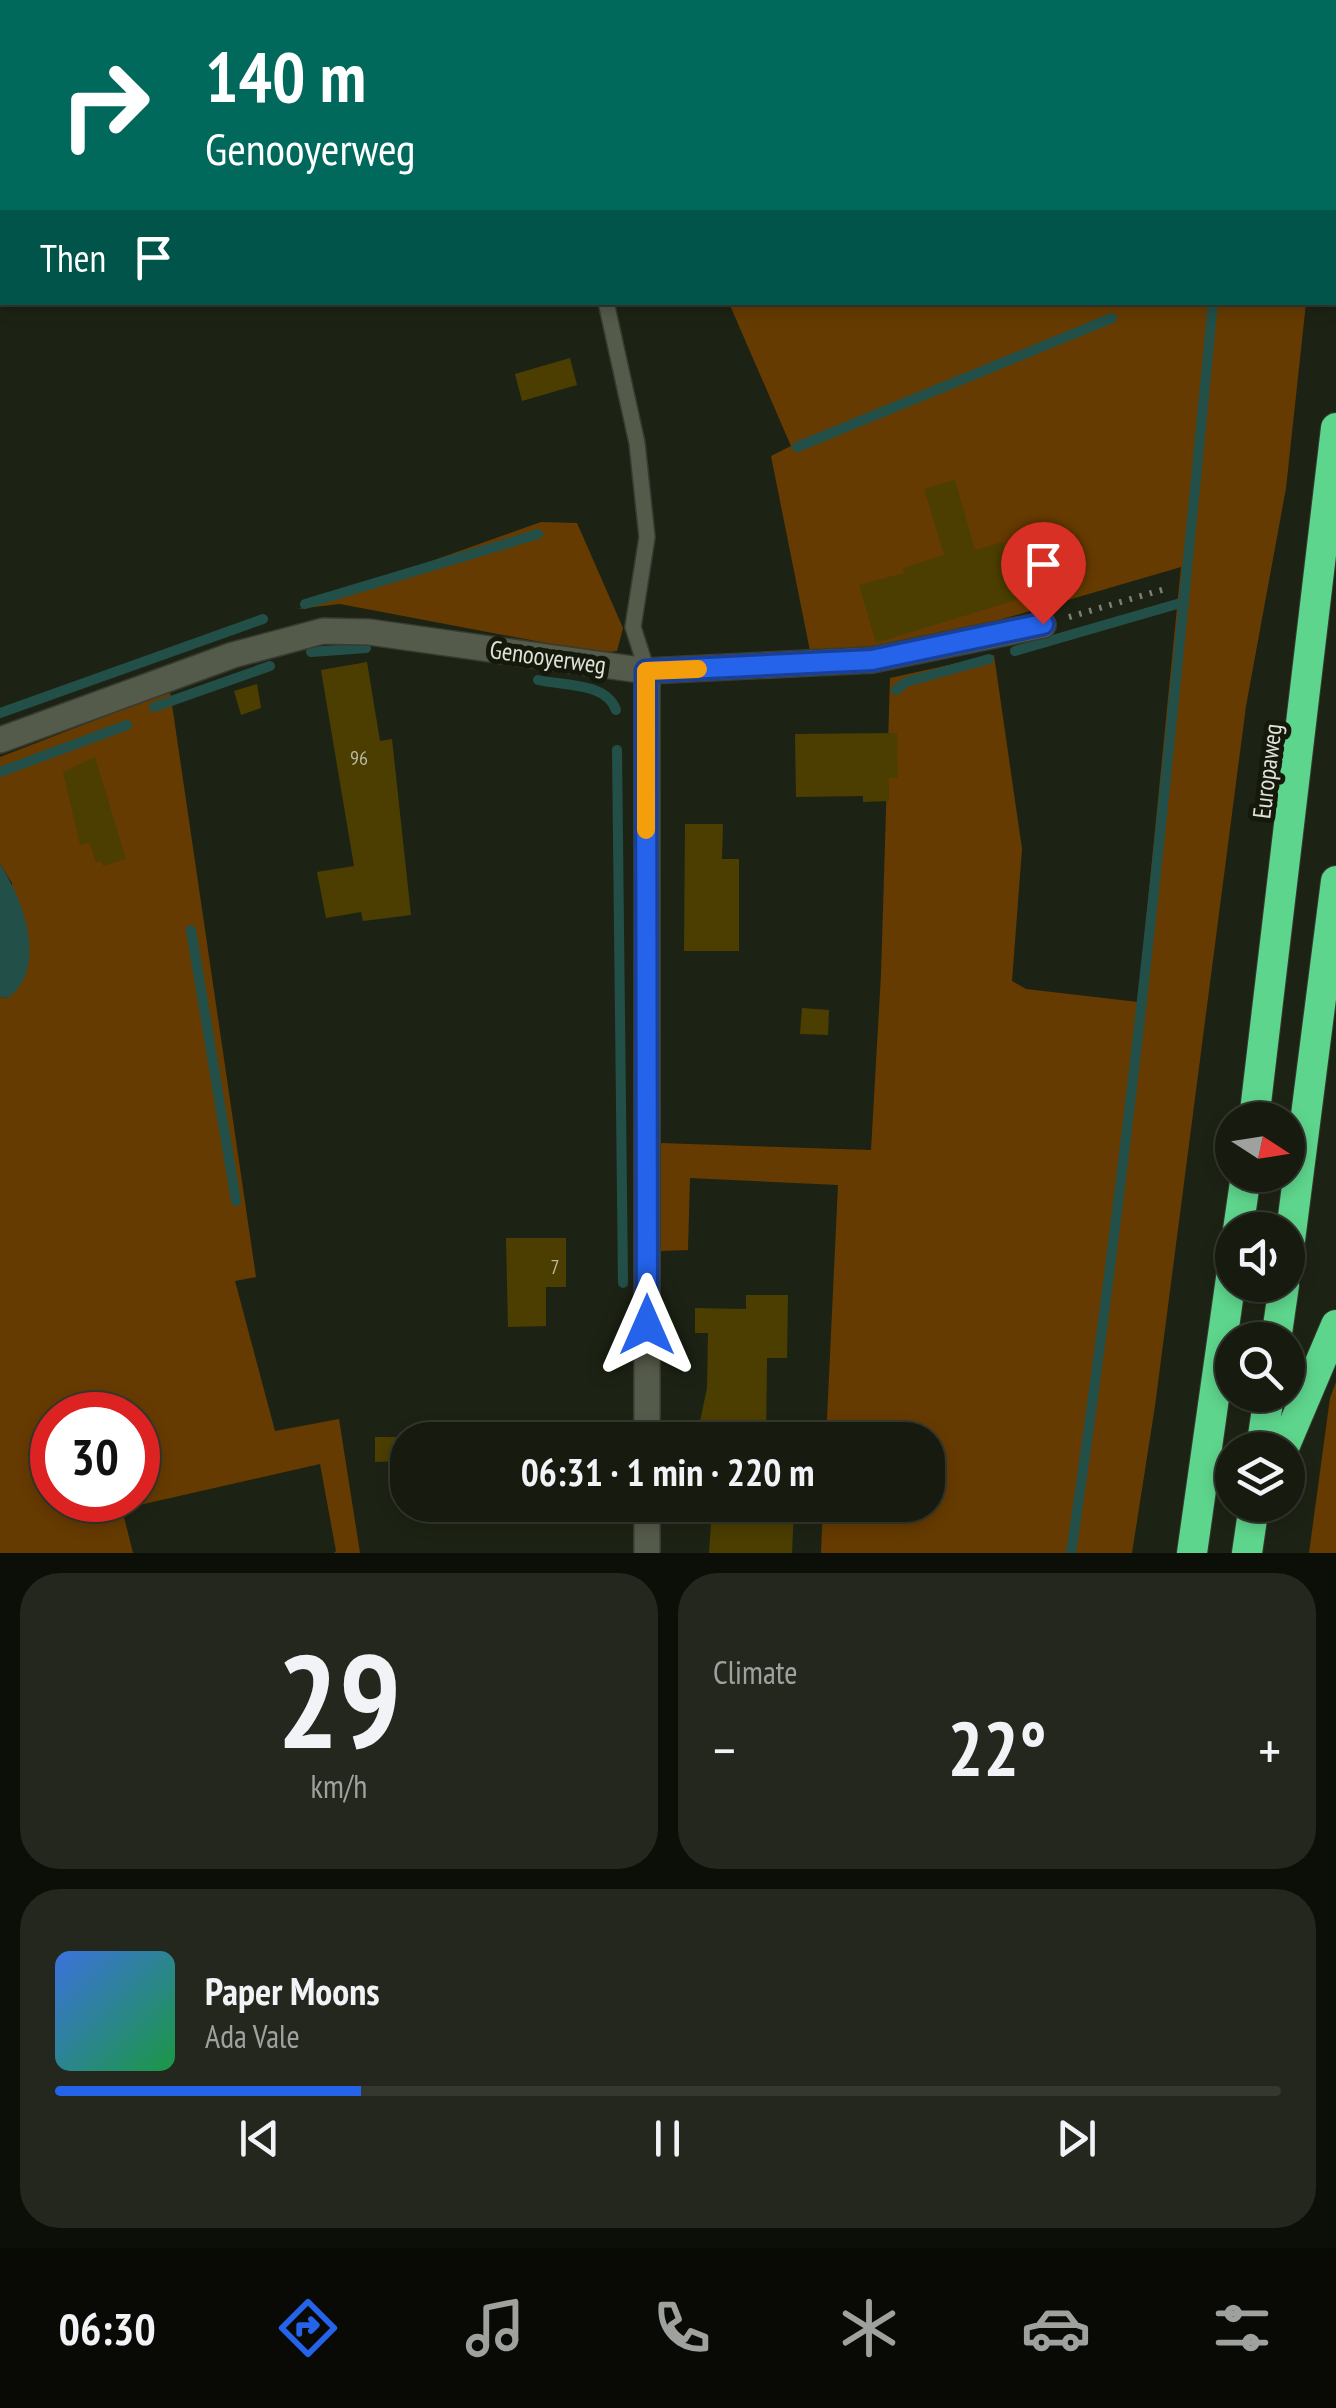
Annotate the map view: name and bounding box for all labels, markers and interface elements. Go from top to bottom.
text: 140 m [205,31,366,121]
icon: right [40,40,170,170]
text: Genooyerweg [205,119,416,177]
icon: arrive [126,230,181,285]
text: Then [40,233,106,282]
pin [1001,522,1086,625]
icon: arrive [1016,537,1071,592]
street label: Genooyerweg [488,633,608,681]
street label: Europaweg [1245,722,1289,820]
house number: 96 [350,745,368,771]
north arrow [1215,1102,1305,1192]
map controls [1215,1102,1305,1522]
button: sound [1215,1212,1305,1302]
house number: 7 [551,1254,560,1280]
position arrow [595,1273,699,1377]
button: search [1215,1322,1305,1412]
speed limit sign: 30 [30,1392,160,1522]
button: layers [1215,1432,1305,1522]
text: 06:31 · 1 min · 220 m [521,1447,814,1496]
text: 29 [277,1616,401,1784]
text: Climate [713,1651,797,1693]
text: 22° [947,1700,1047,1797]
text: − [713,1714,736,1785]
text: + [1258,1714,1281,1785]
text: km/h [311,1765,367,1807]
text: Paper Moons [205,1966,380,2015]
text: Ada Vale [205,2015,300,2057]
icon: previous [232,2111,287,2166]
icon: pause [640,2111,695,2166]
icon: next [1049,2111,1104,2166]
icon: directions [273,2293,343,2363]
icon: music [460,2293,530,2363]
icon: phone [647,2293,717,2363]
icon: climate [834,2293,904,2363]
icon: car [1021,2293,1091,2363]
icon: filters [1207,2293,1277,2363]
text: 06:30 [58,2299,156,2357]

